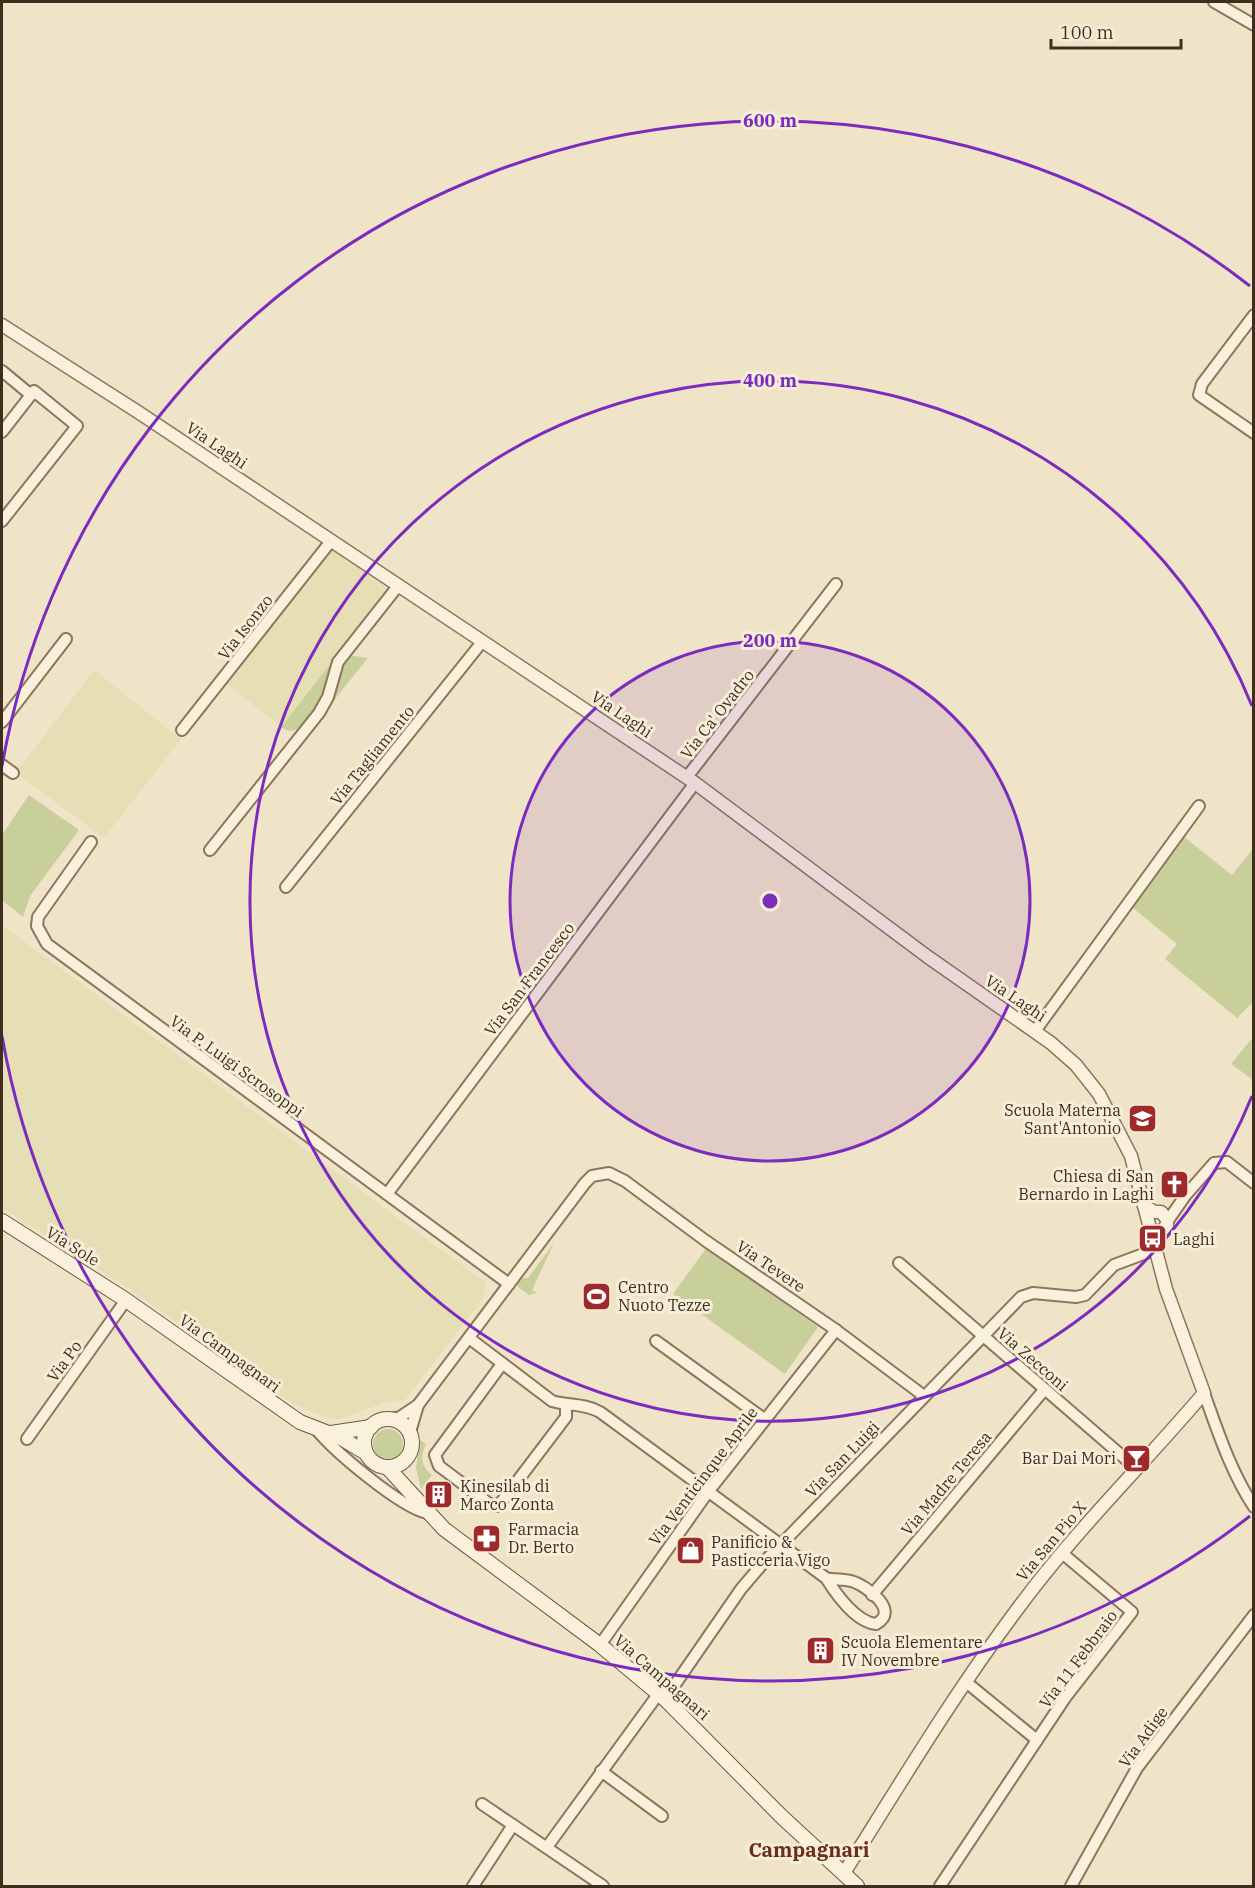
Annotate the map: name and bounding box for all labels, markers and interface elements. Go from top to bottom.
scale bar [1051,12,1182,50]
text: 100 m [1060,21,1114,44]
text: 600 m [743,109,798,132]
text: 400 m [743,369,798,392]
street label: Via Laghi [183,417,251,473]
street label: Via Isonzo [213,590,277,664]
text: 200 m [743,629,798,652]
street label: Via Ca' Ovadro [676,665,758,763]
street label: Via Laghi [588,686,656,742]
street label: Via Tagliamento [326,701,418,809]
centre of rings [760,891,780,911]
street label: Via San Francesco [480,918,578,1040]
street label: Via Laghi [982,970,1050,1026]
street label: Via P. Luigi Scrosoppi [166,1011,308,1121]
place label: Scuola Materna Sant'Antonio [1004,1100,1121,1138]
school or university icon: Scuola Materna Sant'Antonio [1126,1103,1158,1135]
place label: Chiesa di San Bernardo in Laghi [1018,1166,1154,1204]
church icon: Chiesa di San Bernardo in Laghi [1159,1169,1191,1201]
street label: Via Sole [42,1222,104,1270]
bus stop icon: Laghi [1136,1223,1168,1255]
place label: Laghi [1173,1229,1215,1249]
street label: Via Tevere [733,1236,809,1296]
place label: Centro Nuoto Tezze [618,1277,711,1315]
sports icon: Centro Nuoto Tezze [581,1280,613,1312]
street label: Via Campagnari [175,1310,285,1396]
street label: Via Zecconi [994,1323,1072,1395]
street label: Via Po [42,1336,86,1386]
street label: Via Venticinque Aprile [644,1403,762,1549]
street label: Via San Luigi [801,1417,883,1501]
street label: Via Madre Teresa [897,1427,996,1539]
bar icon: Bar Dai Mori [1121,1442,1153,1474]
place label: Bar Dai Mori [1022,1448,1116,1468]
place label: Kinesilab di Marco Zonta [460,1476,555,1514]
building icon: Kinesilab di Marco Zonta [423,1479,455,1511]
street label: Via San Pio X [1012,1497,1090,1585]
place label: Farmacia Dr. Berto [508,1519,579,1557]
pharmacy icon: Farmacia Dr. Berto [471,1522,503,1554]
place label: Panificio & Pasticceria Vigo [711,1532,830,1570]
shop icon: Panificio & Pasticceria Vigo [674,1535,706,1567]
street label: Via 11 Febbraio [1035,1606,1121,1712]
street label: Via Campagnari [610,1630,714,1724]
place label: Scuola Elementare IV Novembre [841,1632,983,1670]
building icon: Scuola Elementare IV Novembre [804,1635,836,1667]
street label: Via Adige [1114,1703,1172,1771]
district label: Campagnari [749,1836,870,1863]

